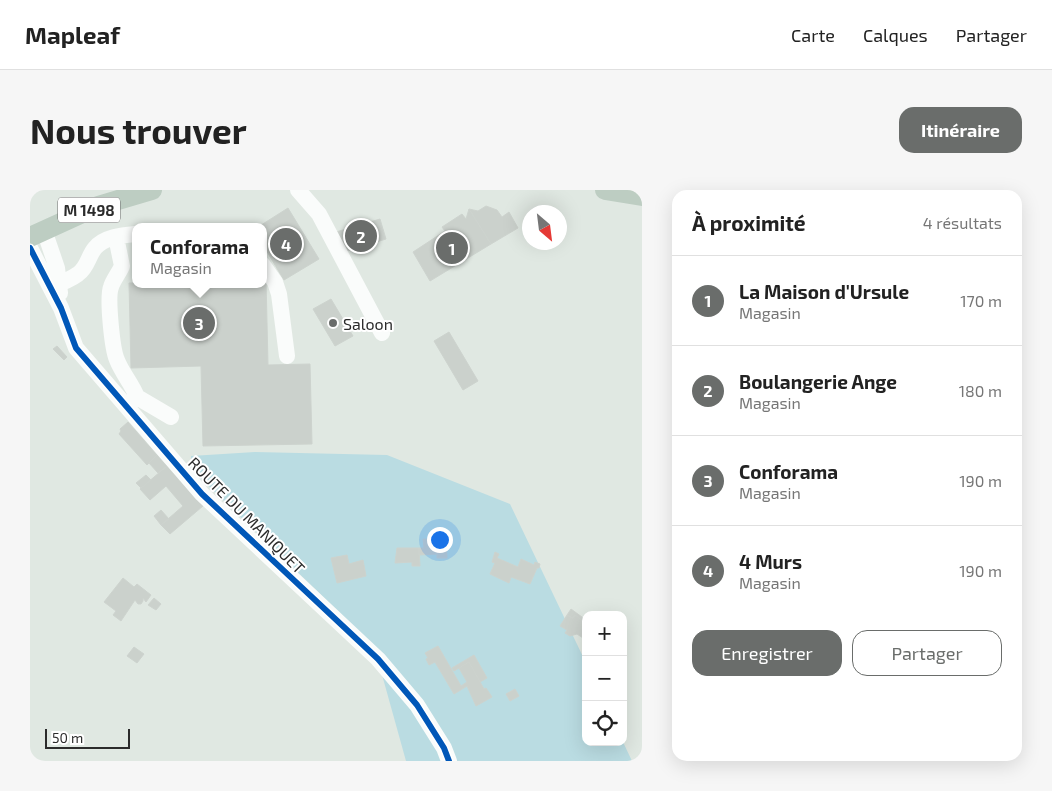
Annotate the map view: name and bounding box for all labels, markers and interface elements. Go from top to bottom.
text: Mapleaf [25,20,120,49]
text: Carte [791,24,835,46]
text: Calques [863,24,928,46]
text: Partager [956,24,1027,46]
button: Itinéraire [899,107,1022,153]
text: Nous trouver [30,109,247,151]
road number: M 1498 [58,198,120,222]
north arrow [522,205,567,250]
text: À proximité [692,210,806,235]
text: 4 résultats [923,213,1002,232]
pin: 2 [345,217,377,255]
popup [132,223,267,288]
pin: 4 [270,225,302,263]
pin: 1 [436,229,468,267]
text: Conforama [150,235,249,258]
text: Magasin [150,258,212,277]
text: La Maison d'Ursule [739,280,909,303]
text: 1 [705,291,711,310]
text: 170 m [960,291,1002,310]
text: Magasin [739,303,801,322]
pin: 3 [183,304,215,342]
place label: Saloon [343,314,393,333]
marker: Saloon [327,317,339,329]
text: Boulangerie Ange [739,370,897,393]
text: 2 [703,381,713,400]
text: 180 m [959,381,1002,400]
text: Magasin [739,393,801,412]
street label: ROUTE DU MANIQUET [184,453,309,578]
text: Conforama [739,460,838,483]
text: 3 [703,471,713,490]
text: 190 m [959,471,1002,490]
text: Magasin [739,483,801,502]
your location [427,527,453,553]
text: 4 Murs [739,550,802,573]
text: 4 [703,561,713,580]
text: 190 m [959,561,1002,580]
text: Magasin [739,573,801,592]
map controls [582,611,627,746]
button: + [582,611,627,656]
button: Enregistrer [692,630,842,676]
button: Partager [852,630,1002,676]
button: − [582,656,627,701]
button: locate [582,701,627,746]
scale bar [45,726,130,749]
text: 50 m [52,729,83,746]

